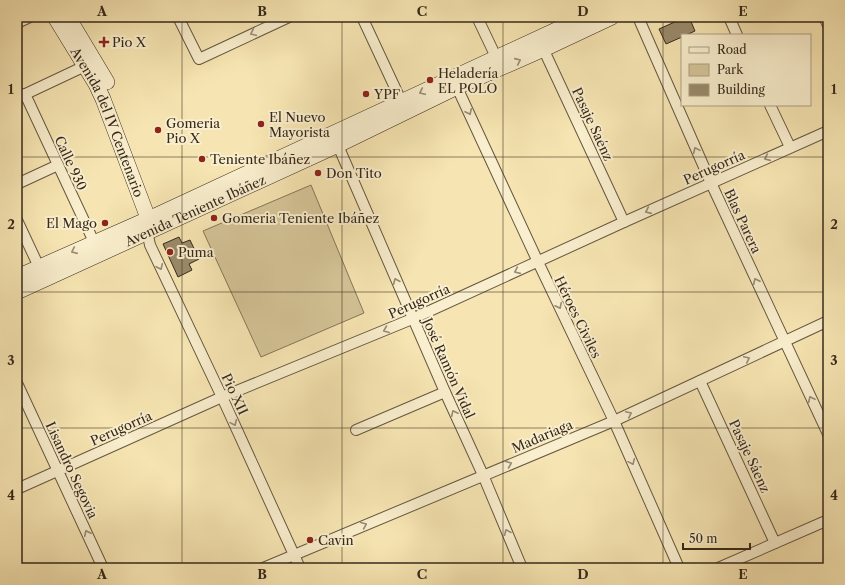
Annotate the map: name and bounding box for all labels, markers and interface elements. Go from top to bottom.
text: A [96,3,108,19]
text: B [257,3,267,19]
text: C [417,3,427,19]
text: D [577,3,589,19]
text: E [738,3,748,19]
one-way arrow [250,28,258,36]
place label: Pio X [112,34,147,50]
legend [681,34,811,106]
marker: Pio X [99,37,109,47]
text: Road [717,42,747,57]
street label: Avenida del IV Centenario [67,43,147,199]
one-way arrow [514,57,521,65]
text: Park [717,62,744,77]
place label: Heladería EL POLO [438,65,498,96]
marker: Heladería EL POLO [425,75,435,85]
text: 1 [8,81,14,97]
text: 1 [831,81,837,97]
text: Building [717,82,765,97]
street label: Pasaje Saénz [569,85,617,163]
place label: YPF [373,86,401,102]
one-way arrow [418,87,426,95]
marker: YPF [361,89,371,99]
one-way arrow [464,108,472,116]
place label: El Nuevo Mayorista [269,109,330,140]
place label: Gomeria Pio X [166,115,220,146]
marker: El Nuevo Mayorista [256,119,266,129]
marker: Gomeria Pio X [153,125,163,135]
street label: Calle 930 [51,133,91,193]
street label: Perugorría [681,146,747,188]
one-way arrow [693,147,701,154]
place label: Teniente Ibáñez [210,151,310,167]
one-way arrow [763,153,771,161]
marker: Teniente Ibáñez [197,154,207,164]
place label: Don Tito [326,165,382,181]
marker: Don Tito [313,168,323,178]
street label: Avenida Teniente Ibáñez [121,171,268,250]
street label: Blas Parera [721,186,765,256]
one-way arrow [645,206,652,214]
place label: Gomeria Teniente Ibáñez [222,210,380,226]
marker: Gomeria Teniente Ibáñez [209,213,219,223]
place label: El Mago [46,215,97,231]
text: 2 [7,216,15,232]
text: 2 [830,216,838,232]
marker: El Mago [100,218,110,228]
place label: Puma [178,244,214,260]
one-way arrow [71,246,78,254]
marker: Puma [165,247,175,257]
one-way arrow [155,263,163,271]
one-way arrow [514,266,522,274]
street label: Héroes Civiles [551,273,605,361]
one-way arrow [393,278,401,285]
one-way arrow [753,278,761,285]
street label: Perugorría [386,280,452,322]
one-way arrow [554,302,562,310]
street label: José Ramón Vidal [419,313,478,421]
one-way arrow [382,325,389,333]
text: 3 [7,352,15,368]
text: 3 [830,352,838,368]
one-way arrow [743,356,750,364]
street label: Pio XII [219,371,252,417]
one-way arrow [808,396,816,403]
street label: Perugorría [88,407,154,449]
one-way arrow [451,410,459,417]
one-way arrow [625,411,632,419]
street label: Madariaga [509,416,575,456]
street label: Pasaje Sáenz [726,417,774,495]
street label: Lisandro Segovia [43,419,102,521]
one-way arrow [229,419,237,426]
one-way arrow [627,458,635,466]
one-way arrow [506,461,513,469]
text: 4 [7,487,15,503]
text: 4 [830,487,838,503]
one-way arrow [360,522,367,530]
scale bar [683,525,750,551]
one-way arrow [84,529,92,537]
one-way arrow [504,529,512,537]
text: 50 m [689,531,718,546]
place label: Cavin [318,532,354,548]
marker: Cavin [305,535,315,545]
text: A [96,566,108,582]
text: B [257,566,267,582]
text: C [417,566,427,582]
text: D [577,566,589,582]
text: E [738,566,748,582]

